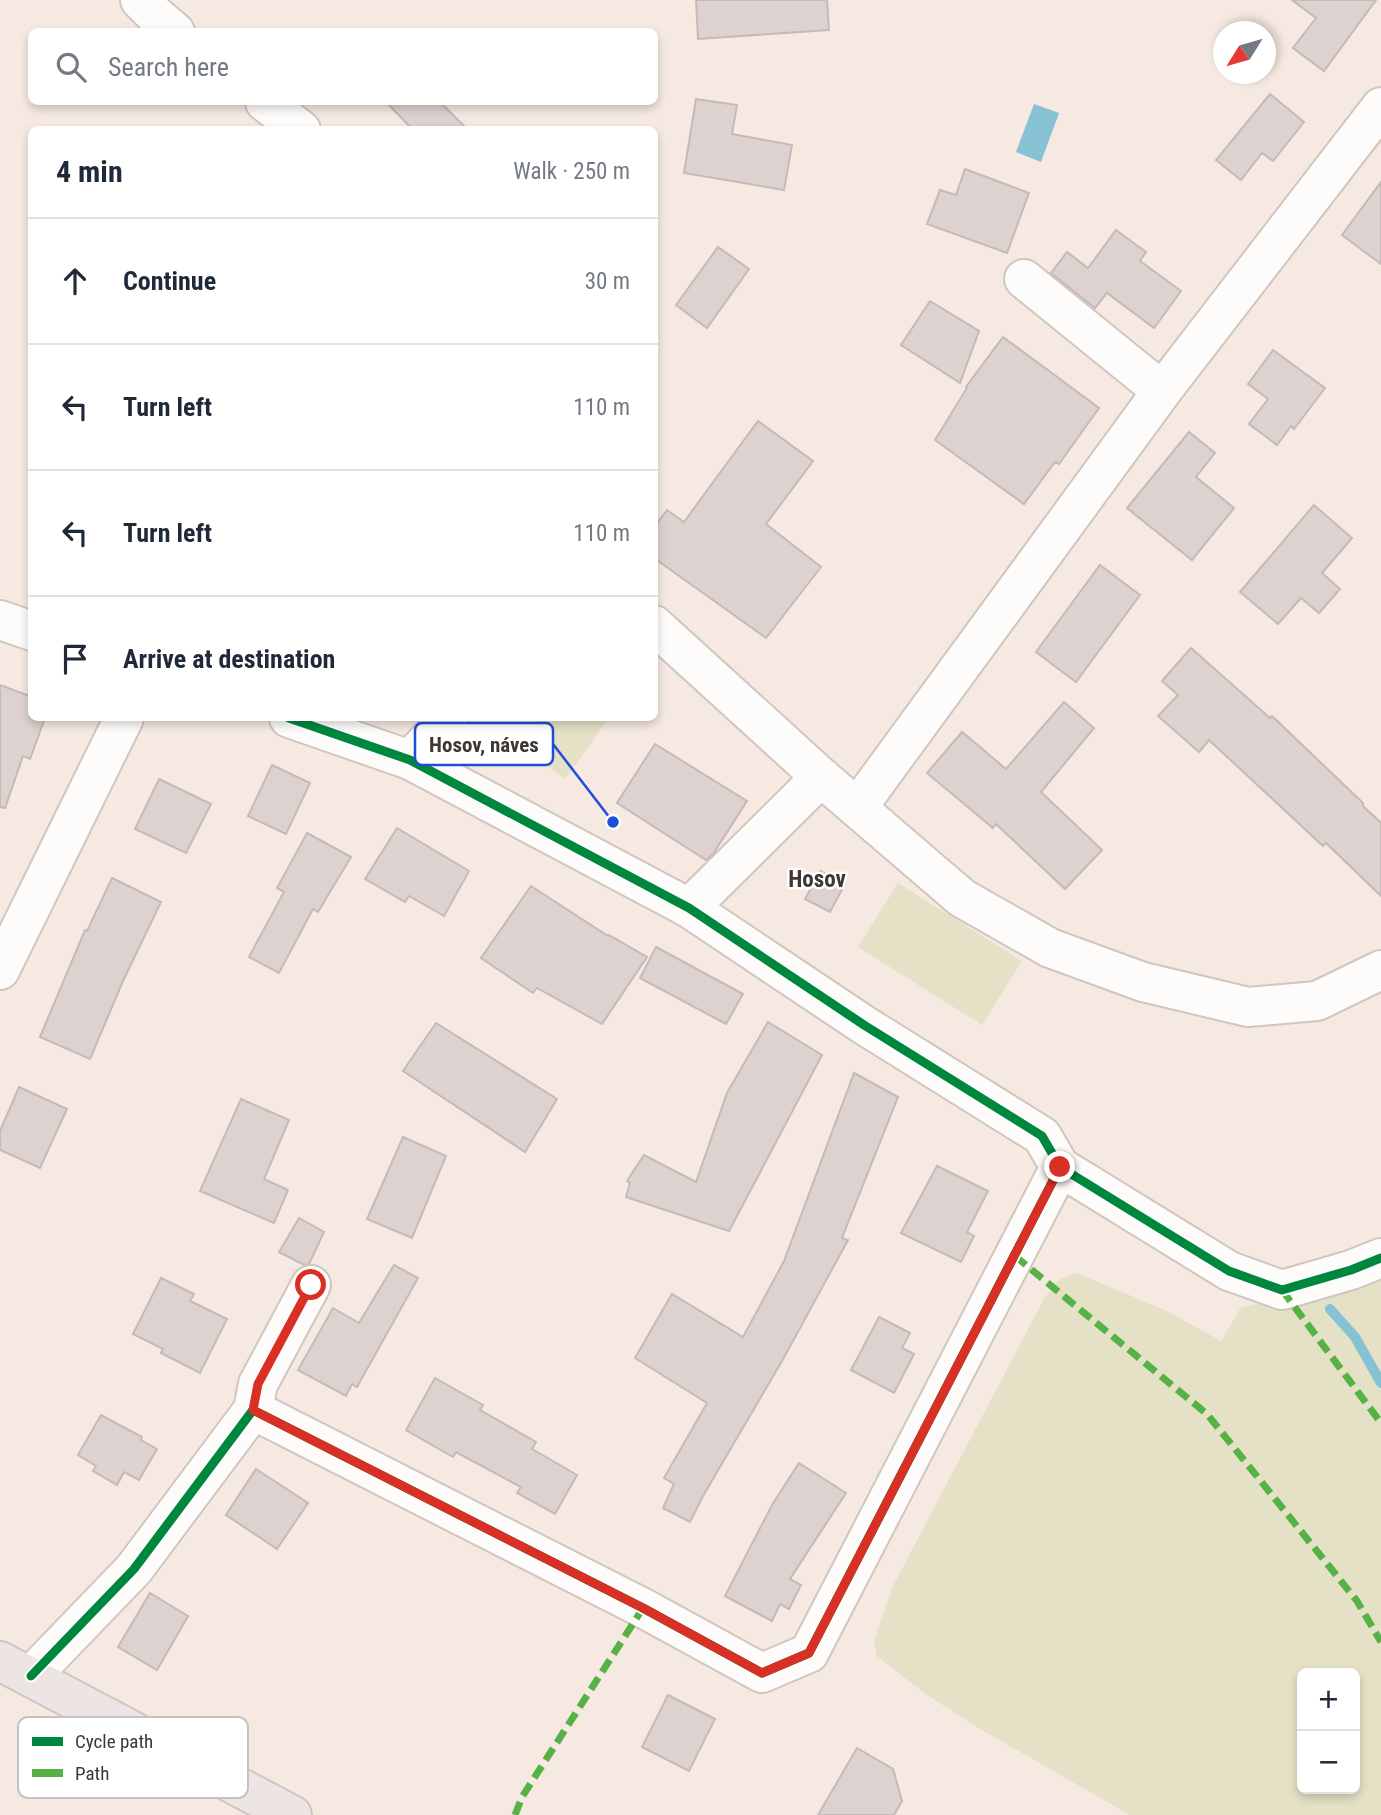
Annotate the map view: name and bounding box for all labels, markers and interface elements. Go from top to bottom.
north arrow [1213,21,1276,84]
search box [28,28,658,105]
icon: search [52,48,90,86]
text: Search here [108,52,229,82]
text: 4 min [56,154,123,189]
text: Walk · 250 m [513,158,630,185]
icon: ahead [56,262,94,300]
text: Continue [123,266,216,296]
text: 30 m [585,268,630,295]
icon: left [56,388,94,426]
text: Turn left [123,392,212,422]
text: 110 m [573,394,630,421]
icon: left [56,514,94,552]
text: Turn left [123,518,212,548]
text: 110 m [573,520,630,547]
icon: arrive [56,640,94,678]
text: Arrive at destination [123,644,335,674]
callout: Hosov, náves [415,723,553,765]
text: Hosov, náves [429,733,539,757]
district label: Hosov [788,866,846,893]
route end [1044,1151,1075,1182]
route start [295,1269,326,1300]
map controls [1297,1668,1360,1794]
button: + [1297,1668,1360,1731]
legend [18,1717,248,1798]
text: Cycle path [75,1730,153,1753]
button: − [1297,1731,1360,1794]
text: Path [75,1762,109,1785]

